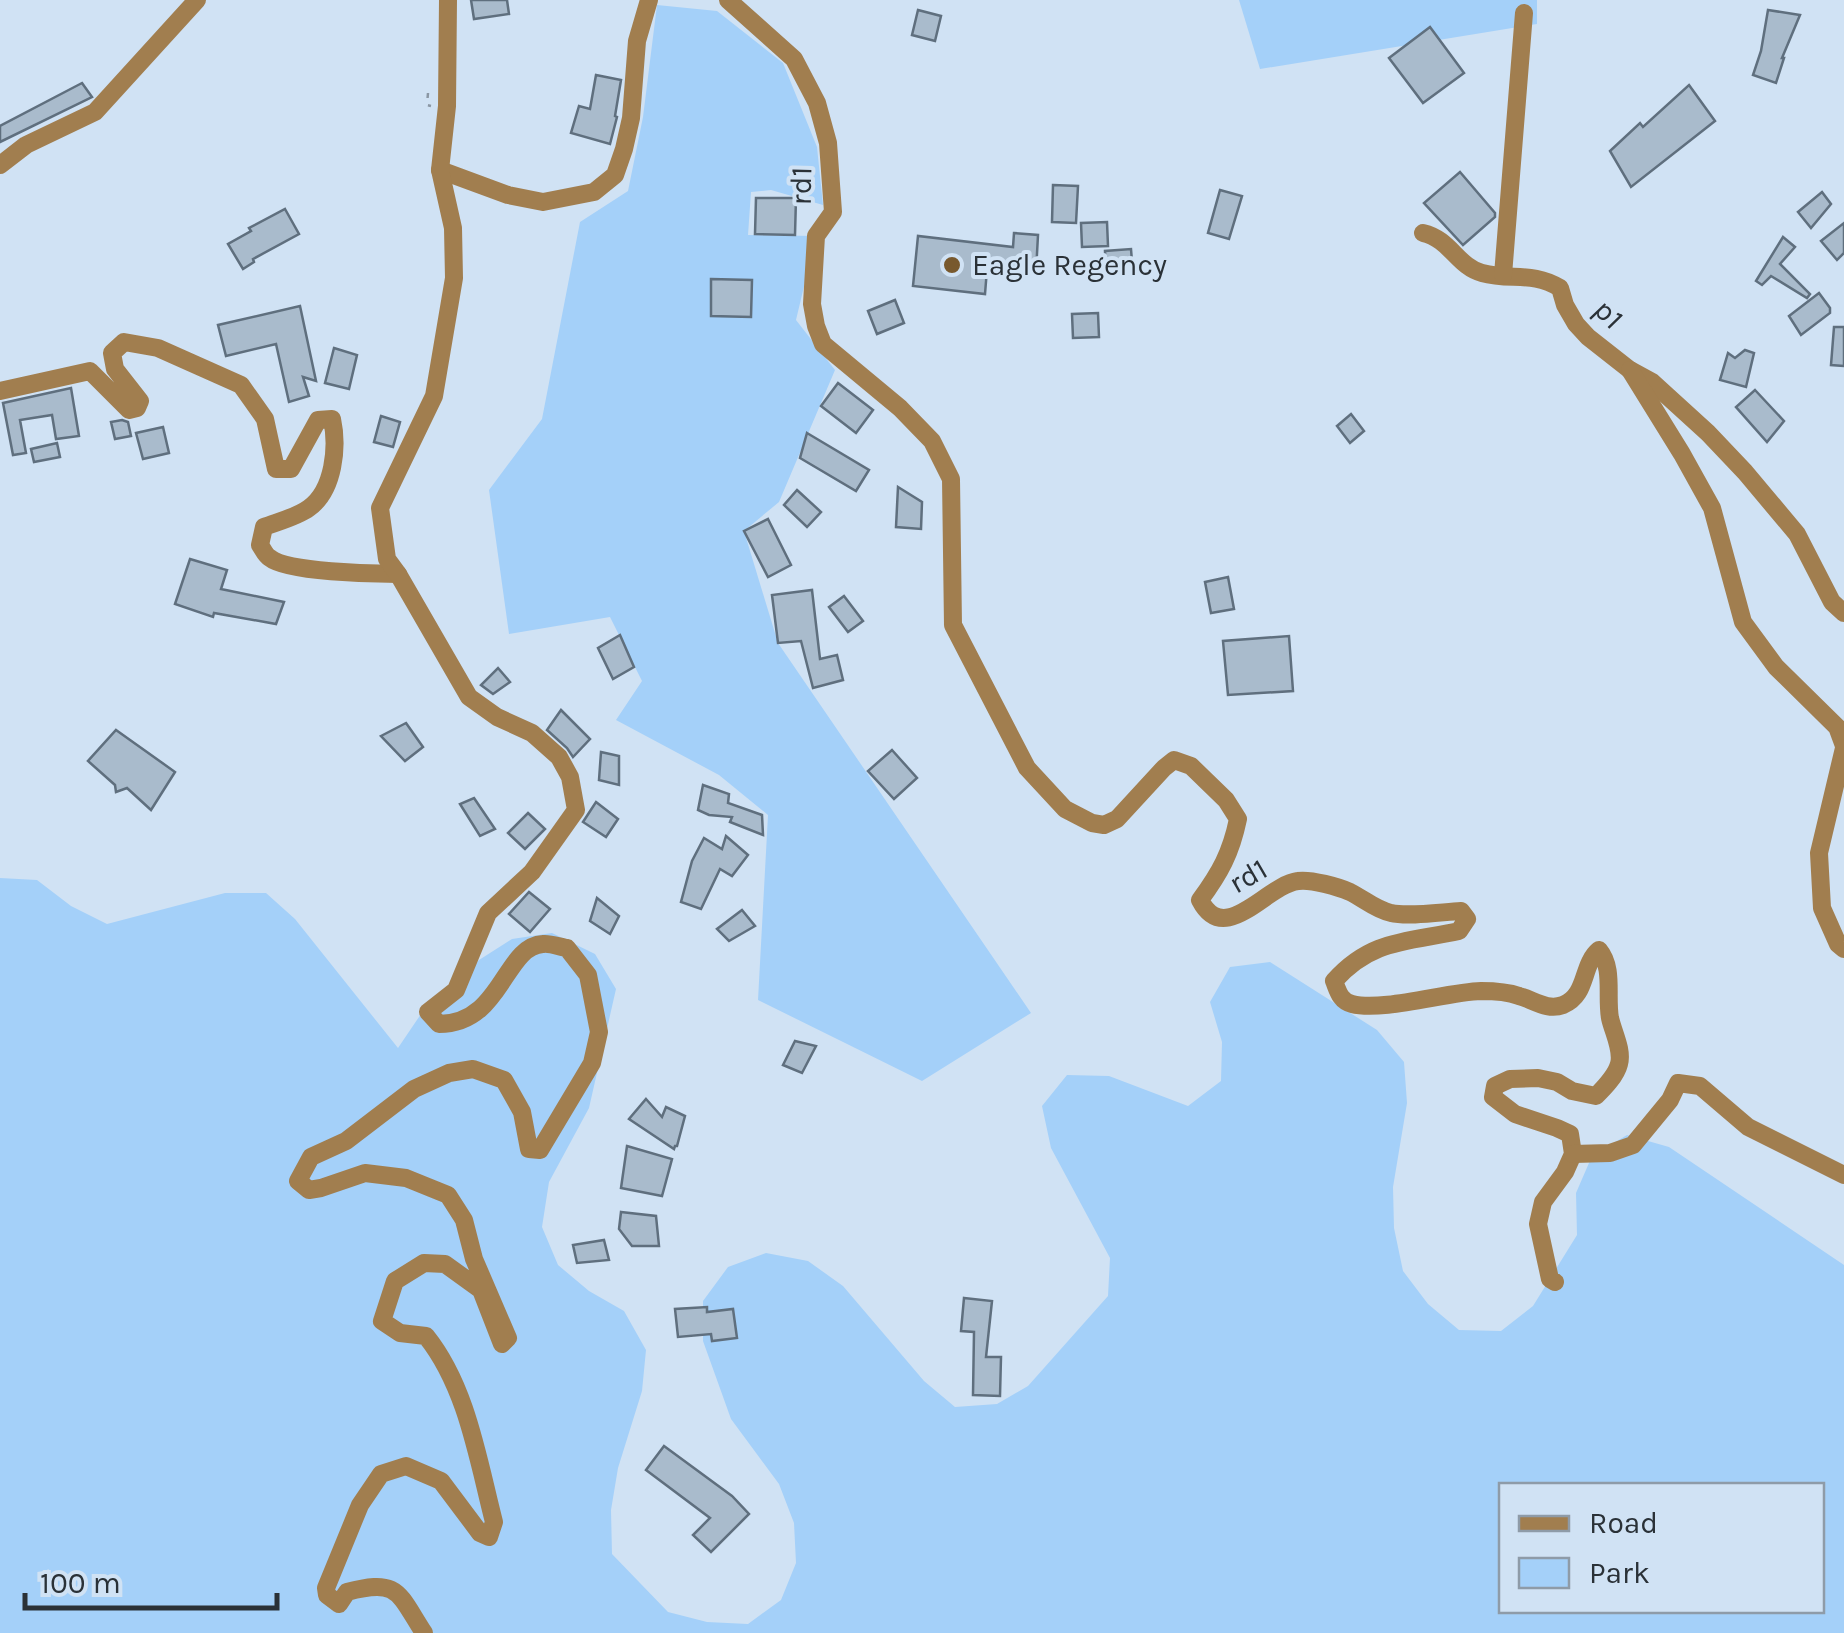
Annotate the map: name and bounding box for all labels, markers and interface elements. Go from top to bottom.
street label: rd1 [783,166,819,206]
place label: Eagle Regency [972,247,1167,283]
marker: Eagle Regency [941,254,963,276]
street label: p1 [1587,292,1631,336]
street label: rd1 [1222,851,1274,901]
legend [1499,1483,1824,1613]
text: Road [1589,1505,1658,1541]
scale bar [25,1548,278,1610]
text: Park [1589,1555,1650,1591]
text: 100 m [40,1565,121,1601]

